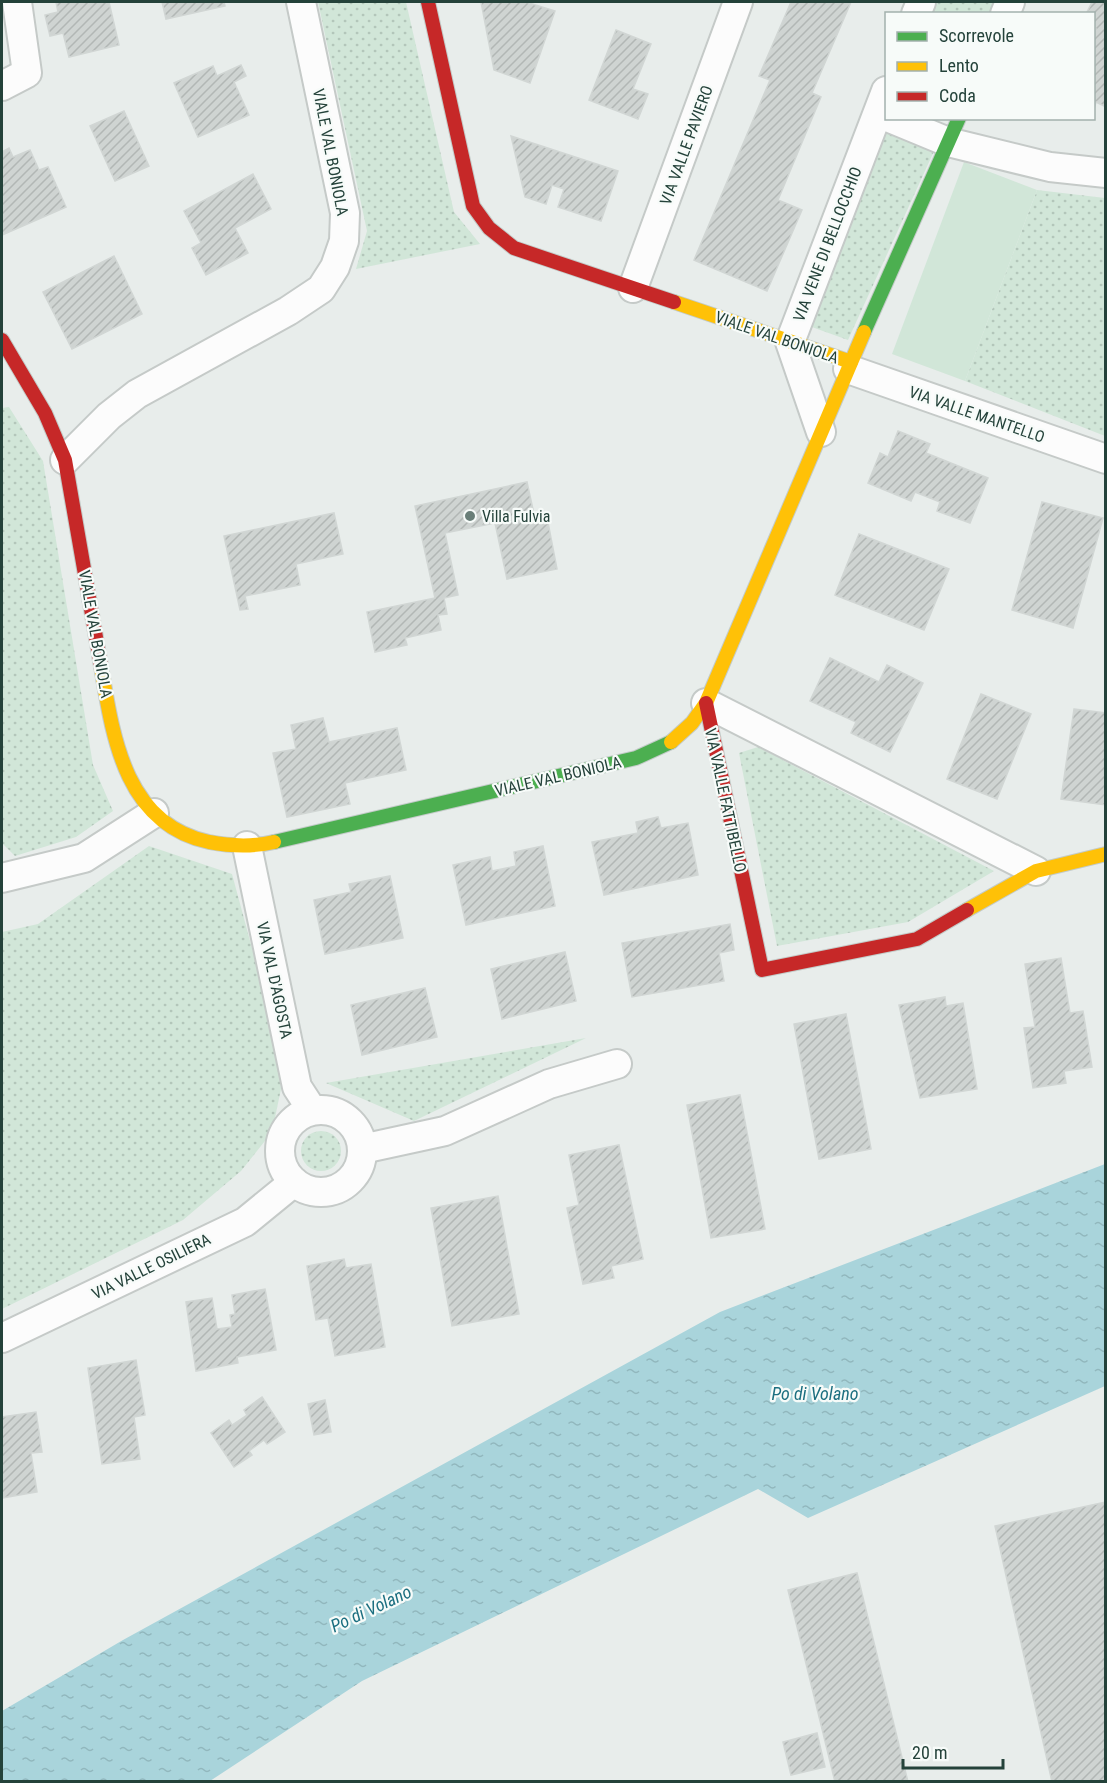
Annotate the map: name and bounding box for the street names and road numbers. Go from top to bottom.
street label: VIA VALLE PAVIERO [656,83,717,208]
street label: VIALE VAL BONIOLA [309,87,352,217]
street label: VIA VENE DI BELLOCCHIO [789,164,866,324]
street label: VIALE VAL BONIOLA [713,307,841,368]
street label: VIA VALLE MANTELLO [907,382,1047,447]
street label: VIALE VAL BONIOLA [75,569,116,699]
street label: VIA VALLE FATTIBELLO [701,726,750,874]
street label: VIALE VAL BONIOLA [493,753,623,800]
street label: VIA VAL D'AGOSTA [253,920,296,1040]
street label: VIA VALLE OSILIERA [89,1229,214,1303]

